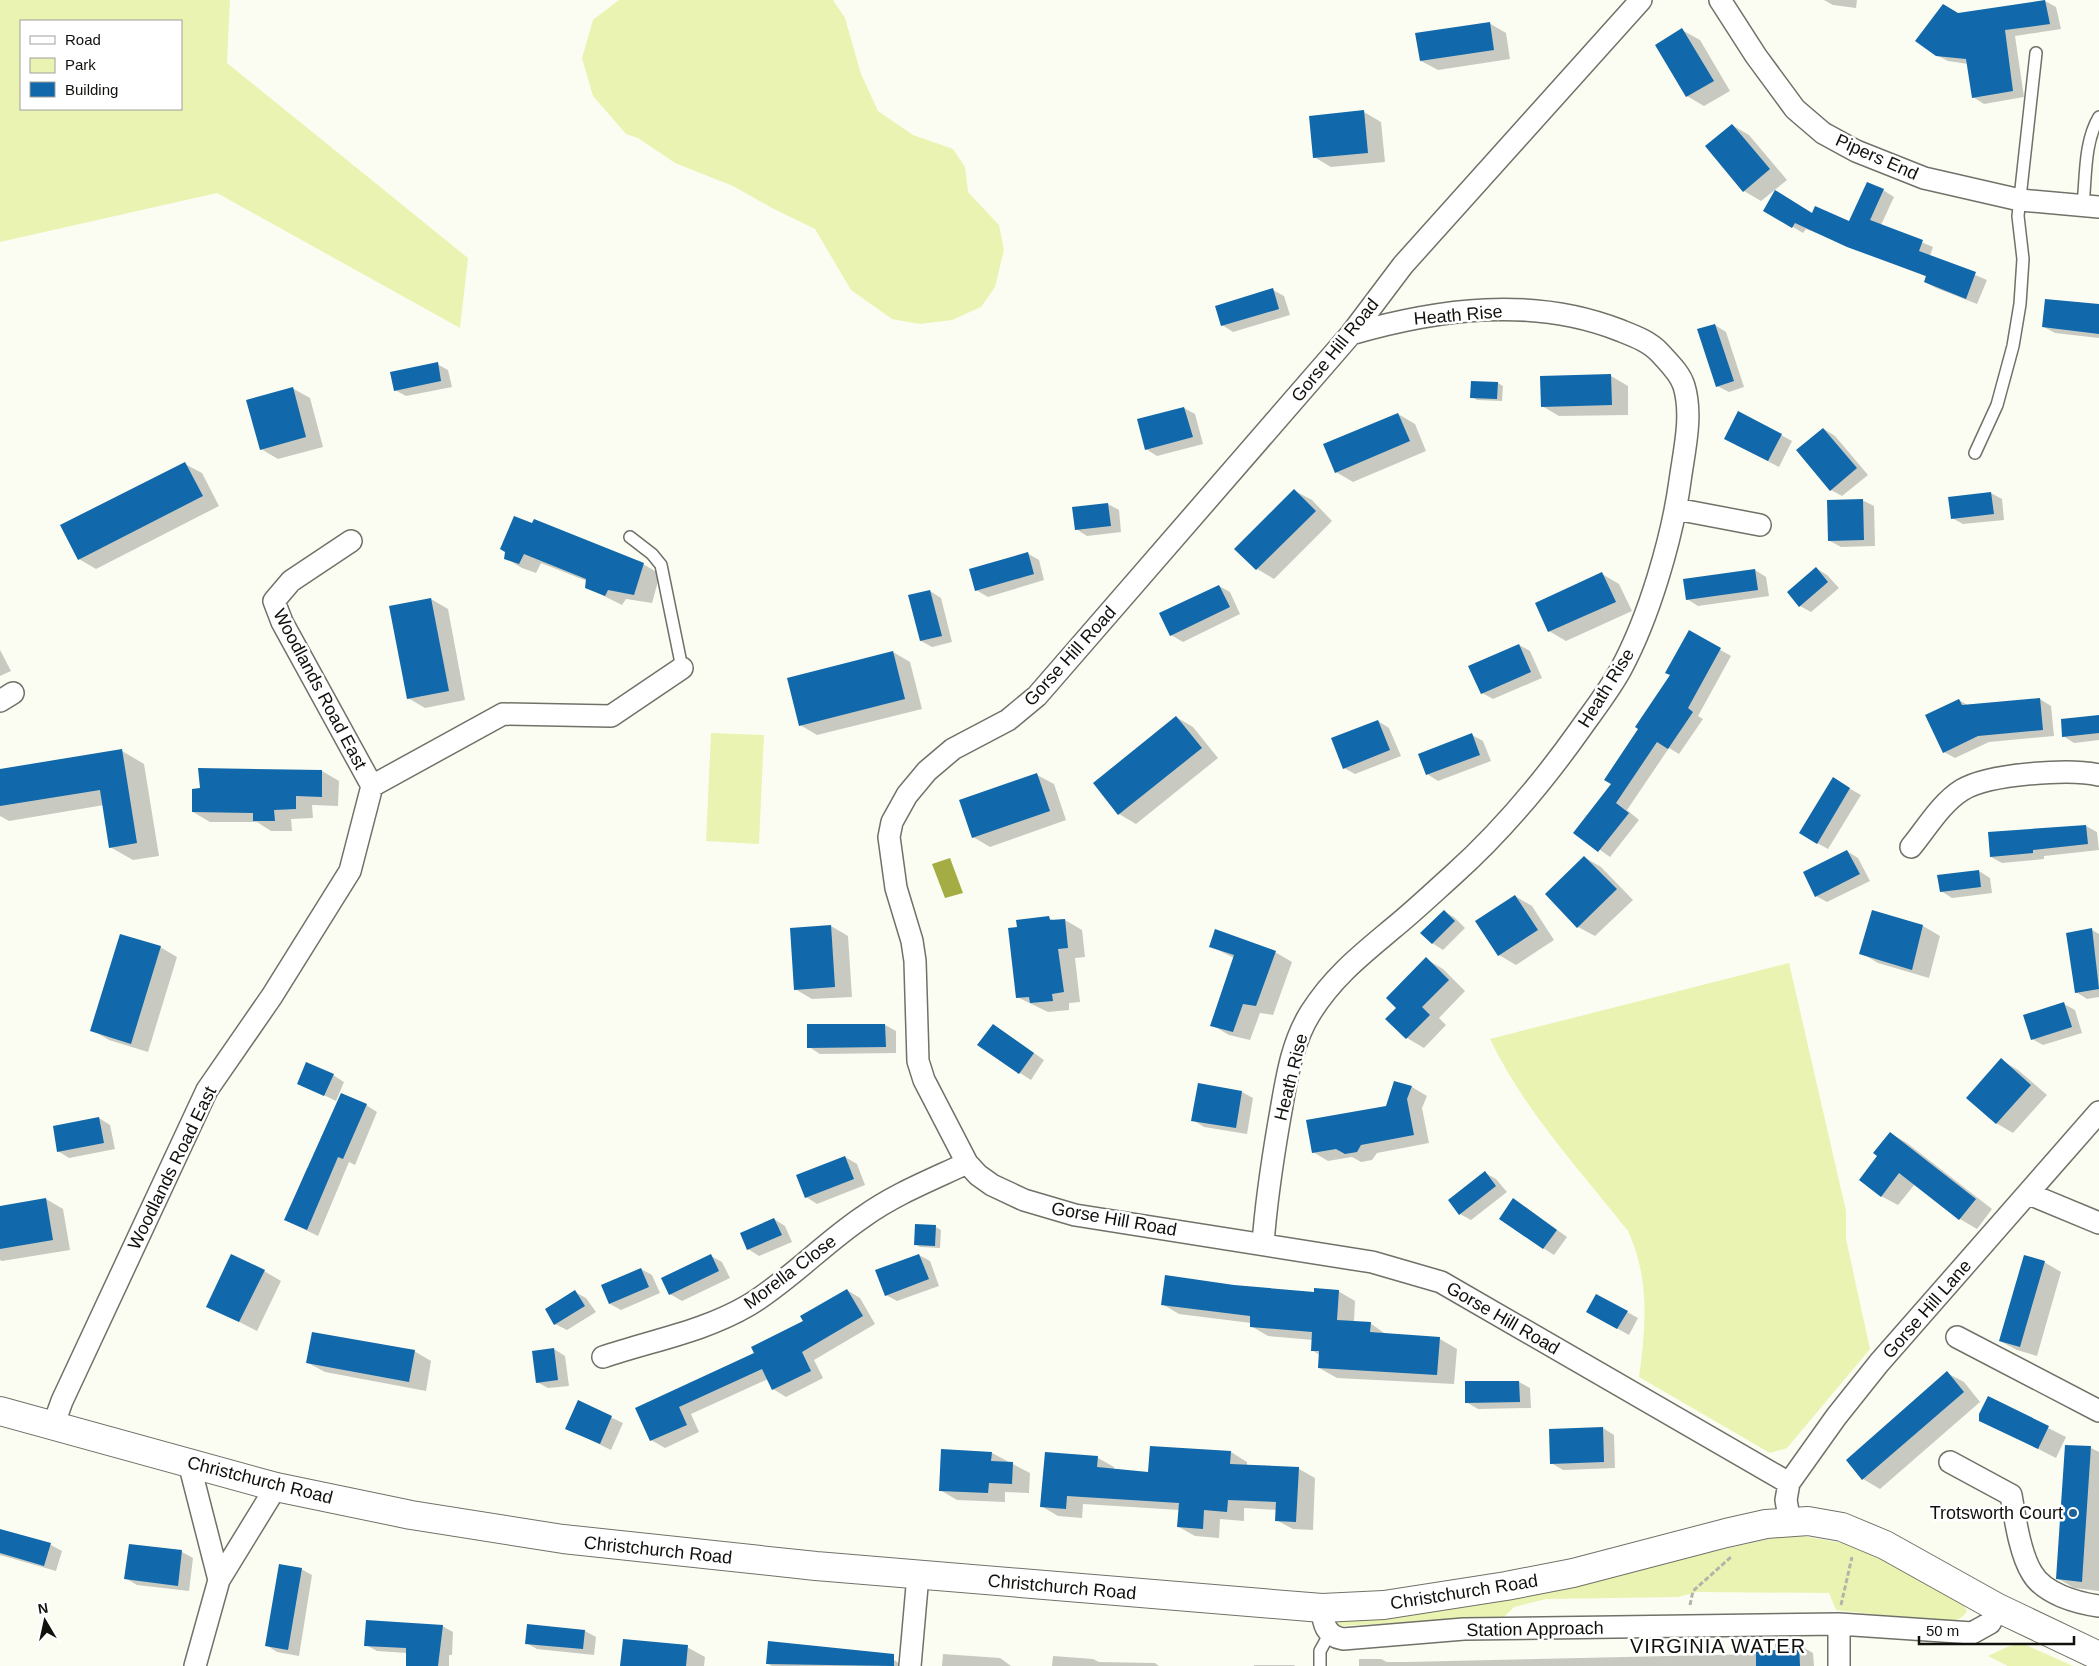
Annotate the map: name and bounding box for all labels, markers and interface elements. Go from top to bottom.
legend [20,20,182,110]
text: Road [65,31,101,48]
text: Park [65,56,96,73]
text: Building [65,81,118,98]
street label: Pipers End [1833,130,1921,184]
street label: Gorse Hill Road [1287,294,1383,406]
street label: Heath Rise [1413,301,1503,329]
street label: Gorse Hill Road [1020,602,1120,710]
street label: Woodlands Road East [269,605,371,773]
street label: Heath Rise [1574,645,1638,731]
street label: Heath Rise [1271,1031,1311,1123]
street label: Woodlands Road East [124,1083,220,1253]
street label: Gorse Hill Road [1050,1198,1178,1240]
street label: Morella Close [740,1231,840,1313]
street label: Gorse Hill Lane [1879,1256,1975,1362]
street label: Gorse Hill Road [1443,1278,1563,1358]
street label: Christchurch Road [185,1452,335,1508]
place label: Trotsworth Court [1930,1503,2063,1523]
marker: Trotsworth Court [2067,1507,2079,1519]
street label: Christchurch Road [583,1532,733,1568]
street label: Christchurch Road [1389,1570,1539,1614]
street label: Christchurch Road [987,1571,1137,1603]
north arrow [20,1596,70,1646]
text: N [37,1599,49,1617]
scale bar [1919,1614,2074,1646]
street label: Station Approach [1466,1618,1604,1640]
text: 50 m [1926,1622,1959,1639]
district label: VIRGINIA WATER [1630,1635,1806,1657]

